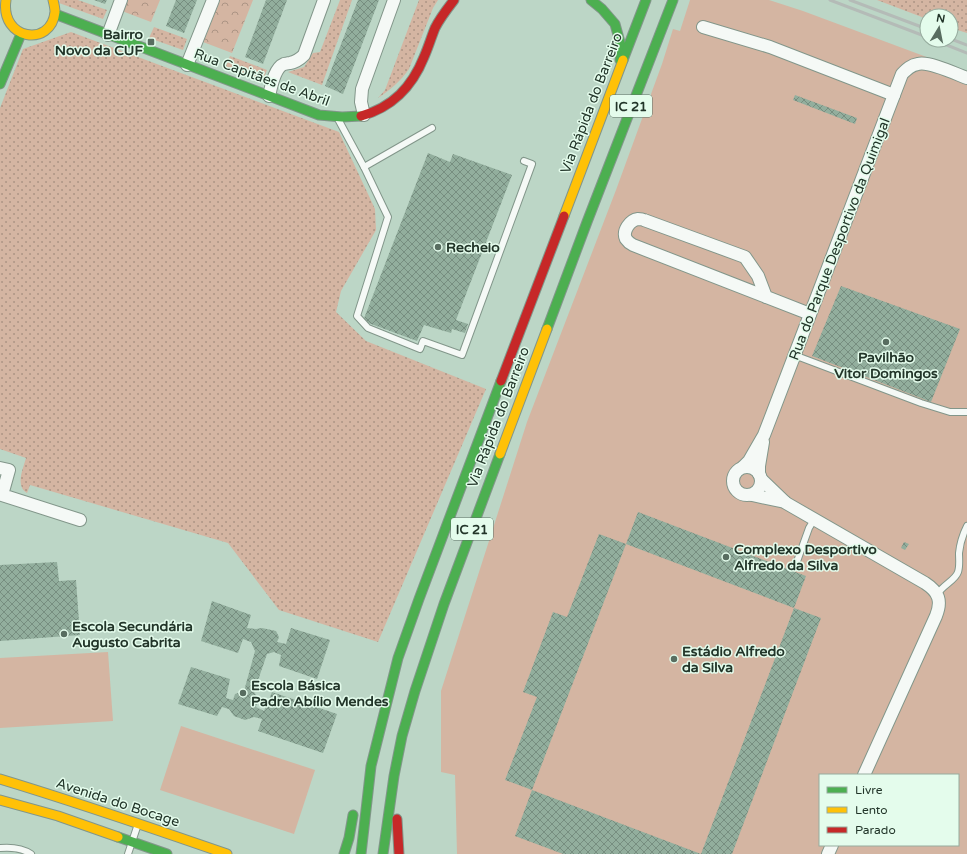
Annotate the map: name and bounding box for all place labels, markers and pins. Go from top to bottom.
place label: Bairro Novo da CUF [55,26,143,59]
marker: Bairro Novo da CUF [146,37,156,47]
place label: Recheio [446,239,500,256]
marker: Recheio [433,242,443,252]
marker: Pavilhão Vitor Domingos [881,337,891,347]
place label: Pavilhão Vitor Domingos [834,349,938,382]
place label: Complexo Desportivo Alfredo da Silva [734,541,877,574]
marker: Complexo Desportivo Alfredo da Silva [721,552,731,562]
place label: Escola Secundária Augusto Cabrita [72,618,193,651]
marker: Escola Secundária Augusto Cabrita [59,629,69,639]
place label: Estádio Alfredo da Silva [682,643,785,676]
marker: Estádio Alfredo da Silva [669,654,679,664]
place label: Escola Básica Padre Abílio Mendes [251,677,389,710]
marker: Escola Básica Padre Abílio Mendes [238,688,248,698]

